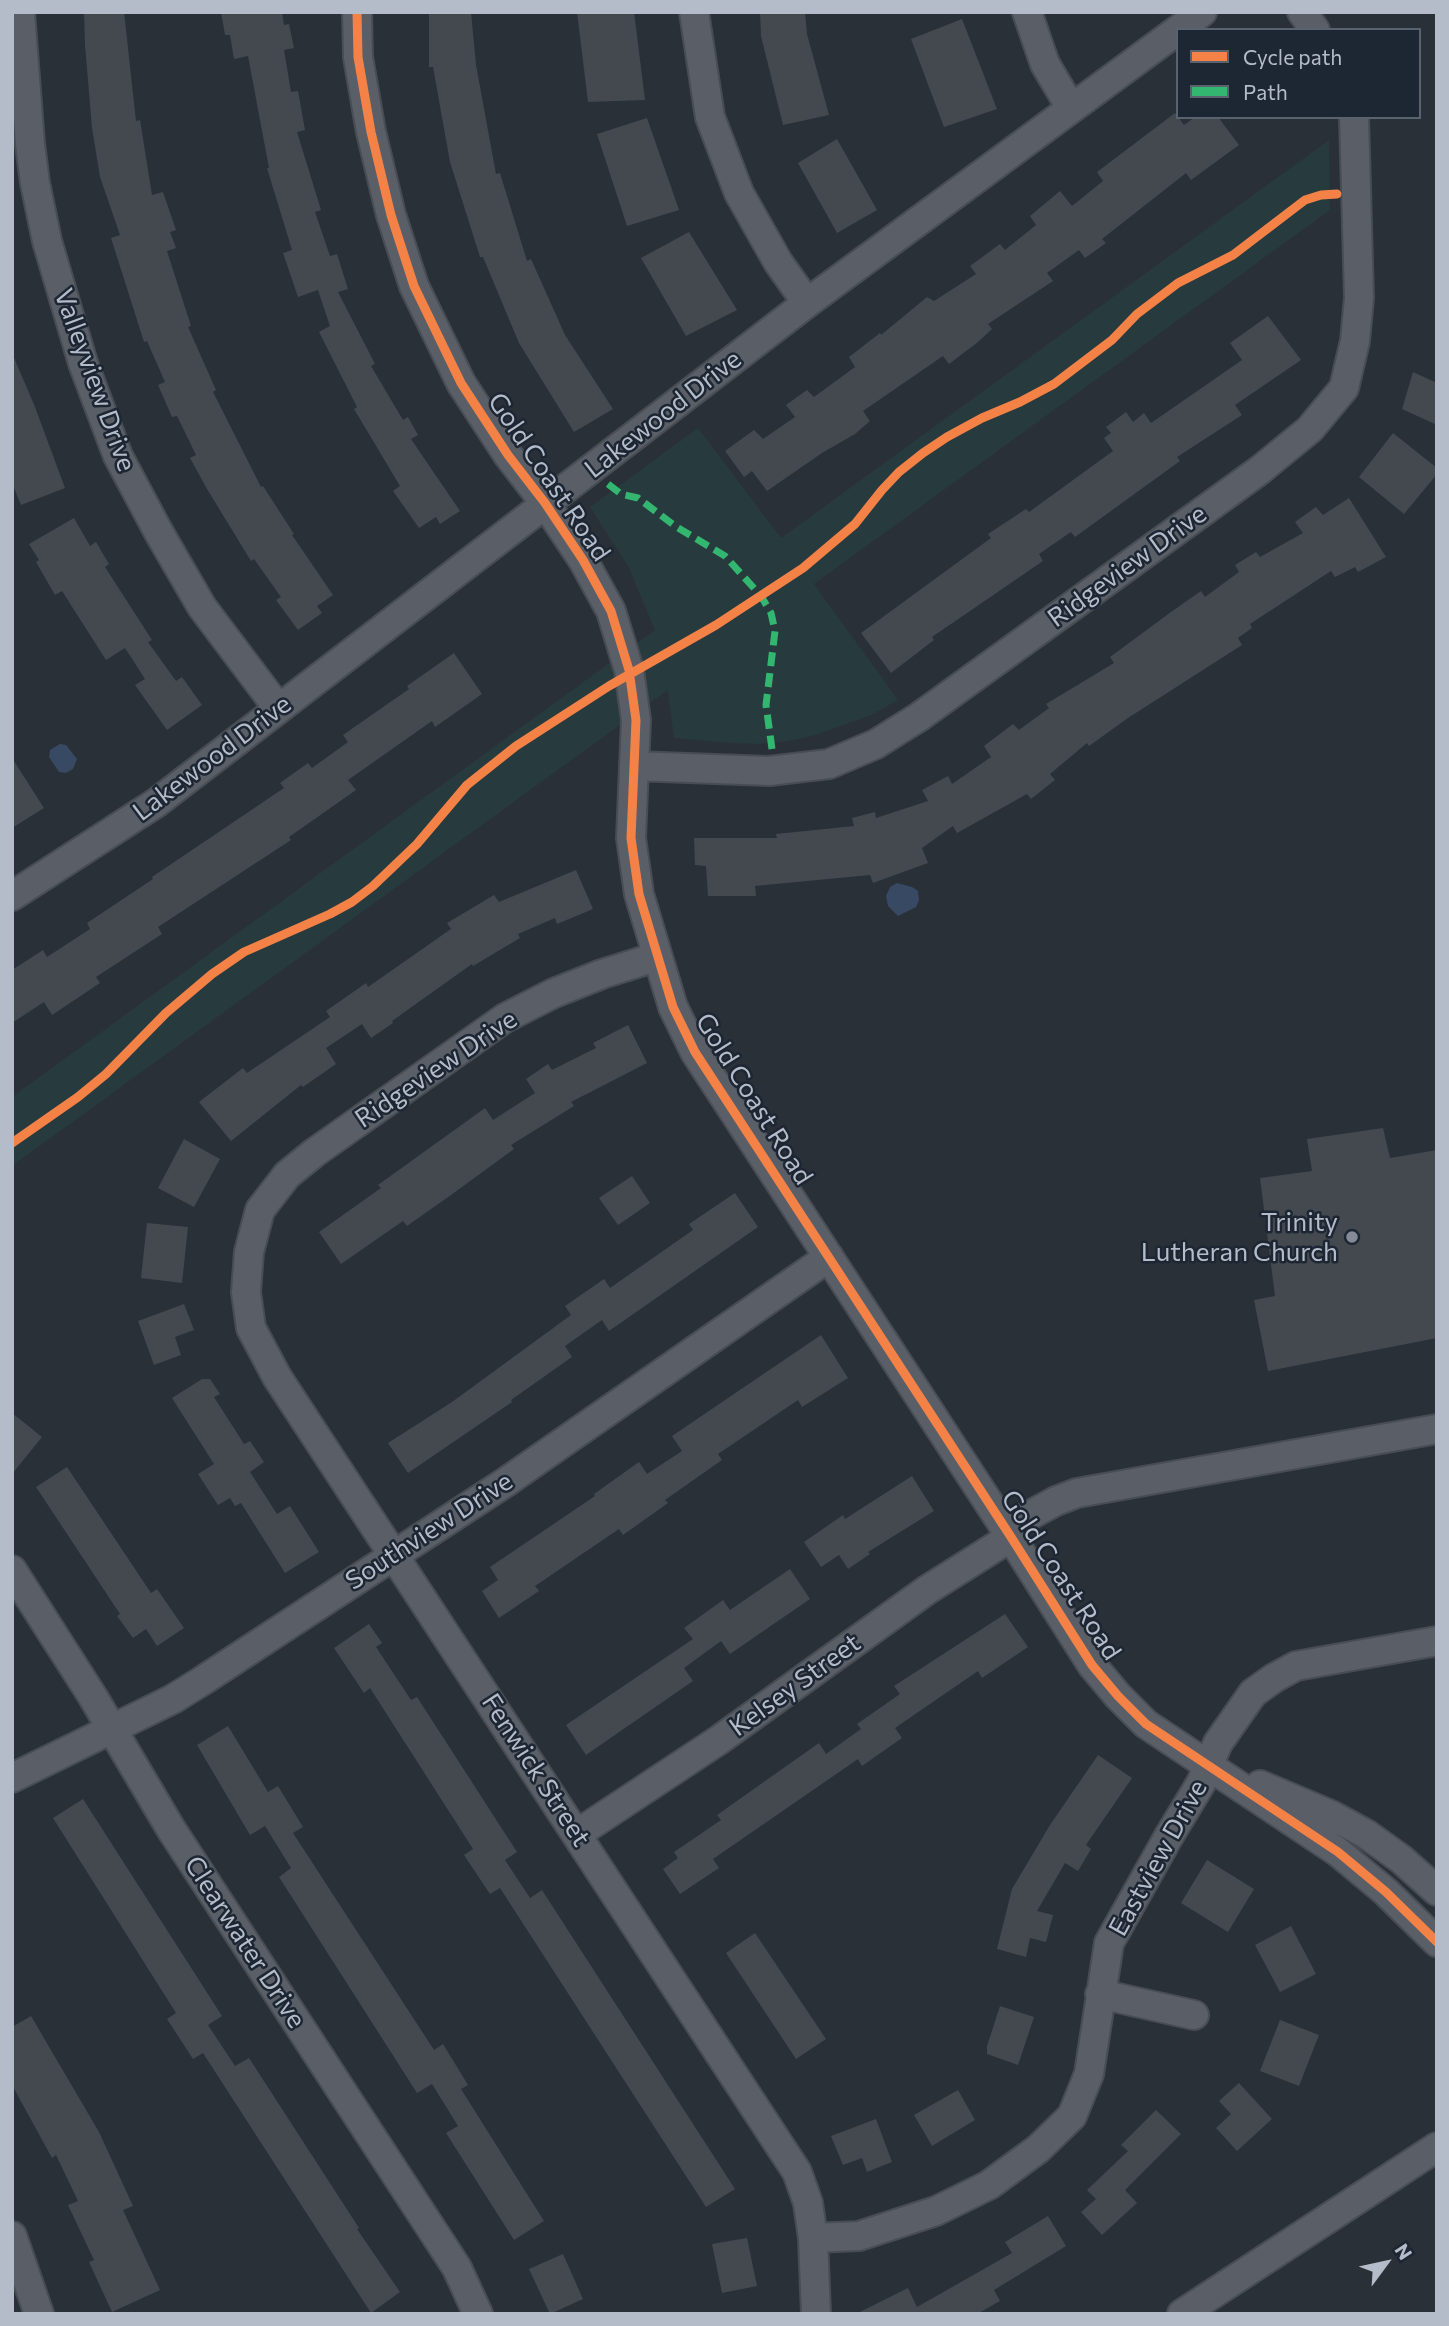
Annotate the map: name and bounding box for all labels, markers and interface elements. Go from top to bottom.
legend [1176,28,1421,119]
text: Cycle path [1243,44,1342,69]
text: Path [1243,79,1288,104]
street label: Valleyview Drive [47,284,143,476]
street label: Lakewood Drive [579,343,747,485]
street label: Gold Coast Road [481,387,617,567]
street label: Ridgeview Drive [1042,498,1212,634]
street label: Lakewood Drive [127,688,297,828]
street label: Ridgeview Drive [349,1003,523,1135]
street label: Gold Coast Road [689,1008,819,1190]
place label: Trinity Lutheran Church [1141,1206,1338,1268]
marker: Trinity Lutheran Church [1344,1229,1360,1245]
street label: Southview Drive [340,1465,518,1597]
street label: Gold Coast Road [994,1484,1128,1666]
street label: Kelsey Street [724,1627,866,1743]
street label: Fenwick Street [475,1688,597,1852]
street label: Eastview Drive [1102,1775,1214,1941]
street label: Clearwater Drive [178,1850,312,2034]
north arrow [1351,2228,1421,2298]
text: N [1390,2239,1418,2264]

